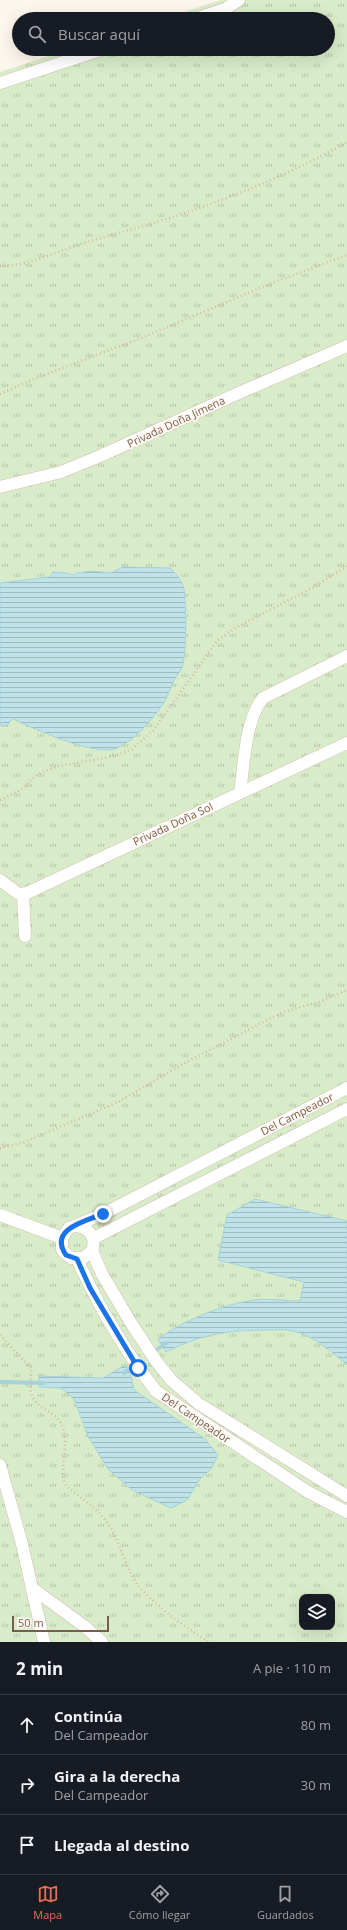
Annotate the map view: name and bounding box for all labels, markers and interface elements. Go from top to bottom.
search box [12,12,335,56]
icon: search [26,23,48,45]
text: Buscar aquí [58,24,140,44]
street label: Privada Doña Jimena [124,392,227,451]
street label: Privada Doña Sol [130,798,215,849]
street label: Del Campeador [258,1089,336,1138]
route end [94,1205,112,1223]
route start [129,1359,147,1377]
street label: Del Campeador [159,1389,234,1446]
map controls [299,1594,335,1630]
button: layers [299,1594,335,1630]
scale bar [12,1614,109,1633]
text: 50 m [18,1615,44,1630]
text: 2 min [16,1657,63,1680]
text: A pie · 110 m [253,1659,331,1677]
text: Continúa [54,1706,123,1726]
icon: ahead [16,1714,38,1736]
text: 80 m [301,1716,331,1734]
text: Del Campeador [54,1726,148,1744]
text: Gira a la derecha [54,1766,180,1786]
icon: right [16,1774,38,1796]
text: 30 m [301,1776,331,1794]
text: Del Campeador [54,1786,148,1804]
icon: arrive [16,1834,38,1856]
text: Llegada al destino [54,1835,189,1855]
tab: Mapa [33,1883,62,1922]
tab: Cómo llegar [129,1883,190,1922]
tab: Guardados [257,1883,314,1922]

